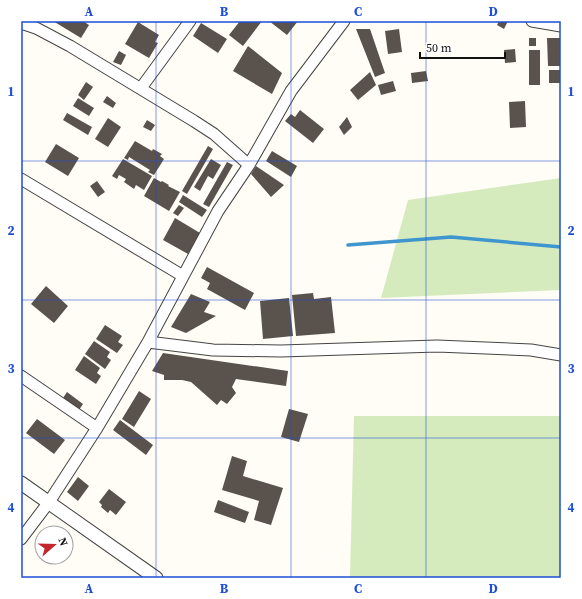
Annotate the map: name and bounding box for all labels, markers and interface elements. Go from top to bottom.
text: A [85,3,94,20]
text: B [220,3,229,20]
text: C [354,3,362,20]
text: D [488,3,498,20]
scale bar [420,34,505,60]
text: 50 m [426,40,452,56]
text: 1 [7,83,15,100]
text: 1 [567,83,575,100]
text: 2 [7,222,15,239]
text: 2 [567,222,575,239]
text: 3 [7,360,15,377]
text: 3 [567,360,575,377]
text: 4 [7,499,15,516]
text: 4 [567,499,575,516]
north arrow [34,525,74,565]
text: N [55,535,71,548]
text: A [85,580,94,597]
text: B [220,580,229,597]
text: C [354,580,362,597]
text: D [488,580,498,597]

